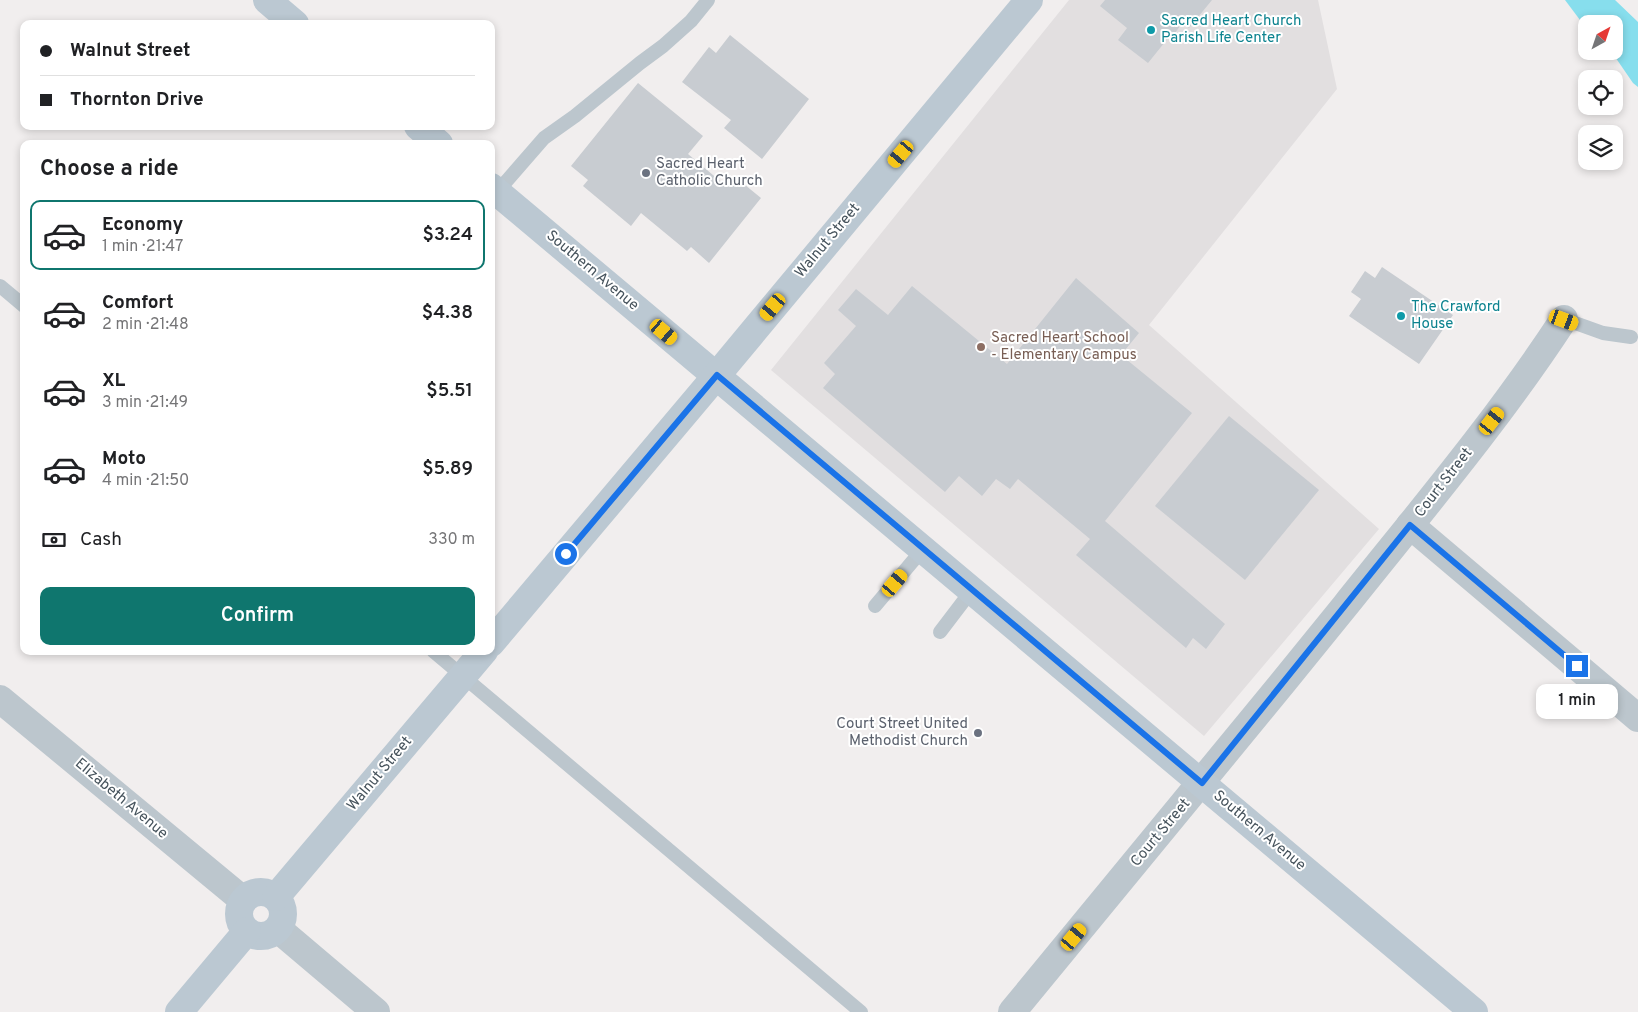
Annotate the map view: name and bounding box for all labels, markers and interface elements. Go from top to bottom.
place label: Sacred Heart Church Parish Life Center [1161,12,1301,48]
north arrow [1578,15,1622,60]
map controls [1578,15,1623,170]
marker: Sacred Heart Church Parish Life Center [1145,24,1157,36]
text: Walnut Street [70,39,191,63]
button: locate [1578,70,1623,115]
text: Thornton Drive [70,88,204,112]
button: layers [1578,125,1623,170]
car [885,138,916,170]
place label: Sacred Heart Catholic Church [656,155,763,191]
text: Choose a ride [40,156,178,183]
marker: Sacred Heart Catholic Church [640,167,652,179]
street label: Walnut Street [791,200,865,282]
icon: car [42,213,87,258]
text: Economy [102,213,183,237]
text: $3.24 [422,223,473,247]
street label: Southern Avenue [542,227,642,315]
text: 1 min · 21:47 [102,237,183,257]
icon: car [42,291,87,336]
text: Comfort [102,291,174,315]
car [757,291,788,323]
place label: The Crawford House [1411,298,1501,334]
text: $4.38 [422,301,473,325]
car [1547,308,1580,332]
marker: The Crawford House [1395,310,1407,322]
text: 2 min · 21:48 [102,315,189,335]
car [647,317,680,347]
place label: Sacred Heart School - Elementary Campus [991,329,1137,365]
marker: Sacred Heart School - Elementary Campus [975,341,987,353]
icon: car [42,369,87,414]
text: XL [102,369,125,393]
text: $5.51 [426,379,473,403]
text: 3 min · 21:49 [102,393,188,413]
car [1476,405,1507,437]
street label: Court Street [1411,444,1477,522]
icon: car [42,447,87,492]
text: Moto [102,447,146,471]
text: $5.89 [422,457,473,481]
text: 4 min · 21:50 [102,471,189,491]
icon: cash [40,526,68,554]
text: Cash [80,528,122,552]
text: 330 m [428,530,475,550]
route start [555,543,577,565]
car [879,567,910,599]
button: Confirm [40,587,475,645]
route end [1566,655,1588,677]
callout: 1 min [1536,684,1618,718]
text: 1 min [1558,691,1596,711]
place label: Court Street United Methodist Church [836,715,968,751]
marker: Court Street United Methodist Church [972,727,984,739]
street label: Walnut Street [343,733,417,815]
street label: Elizabeth Avenue [71,755,171,843]
street label: Southern Avenue [1209,787,1309,875]
street label: Court Street [1127,795,1195,871]
car [1058,921,1089,953]

